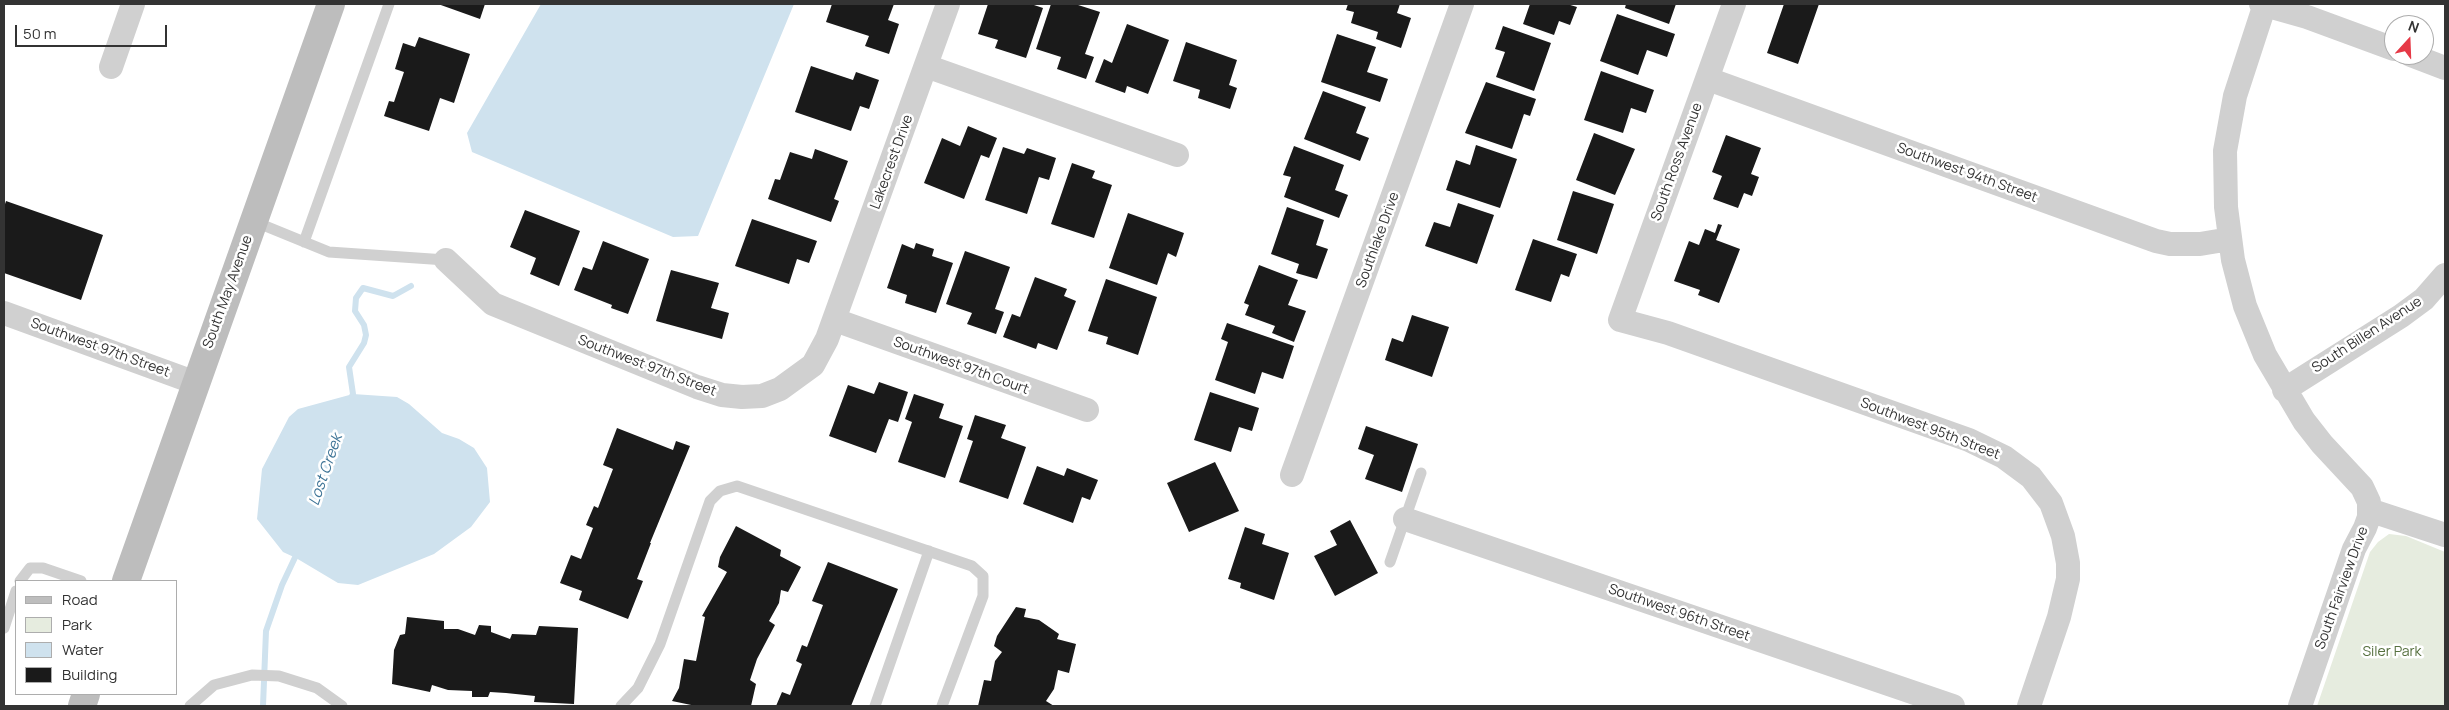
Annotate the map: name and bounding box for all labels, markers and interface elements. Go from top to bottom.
scale bar [18,15,170,47]
north arrow [2384,15,2434,65]
text: N [2406,16,2422,37]
text: 50 m [23,23,57,44]
street label: South Ross Avenue [1648,101,1706,223]
street label: Lakecrest Drive [867,112,917,212]
street label: Southwest 94th Street [1894,140,2040,206]
street label: Southlake Drive [1353,190,1403,290]
street label: South May Avenue [200,233,256,351]
street label: South Billen Avenue [2309,293,2425,377]
street label: Southwest 97th Street [28,315,172,381]
street label: Southwest 97th Street [575,332,719,400]
street label: Southwest 97th Court [891,334,1031,398]
street label: Southwest 95th Street [1858,395,2002,463]
water label: Lost Creek [305,432,347,508]
street label: South Fairview Drive [2312,524,2372,652]
legend [15,580,178,695]
street label: Southwest 96th Street [1606,581,1752,645]
text: Road [62,589,98,610]
text: Park [62,614,92,635]
text: Water [62,639,104,660]
park label: Siler Park [2362,644,2422,660]
text: Building [62,664,117,685]

